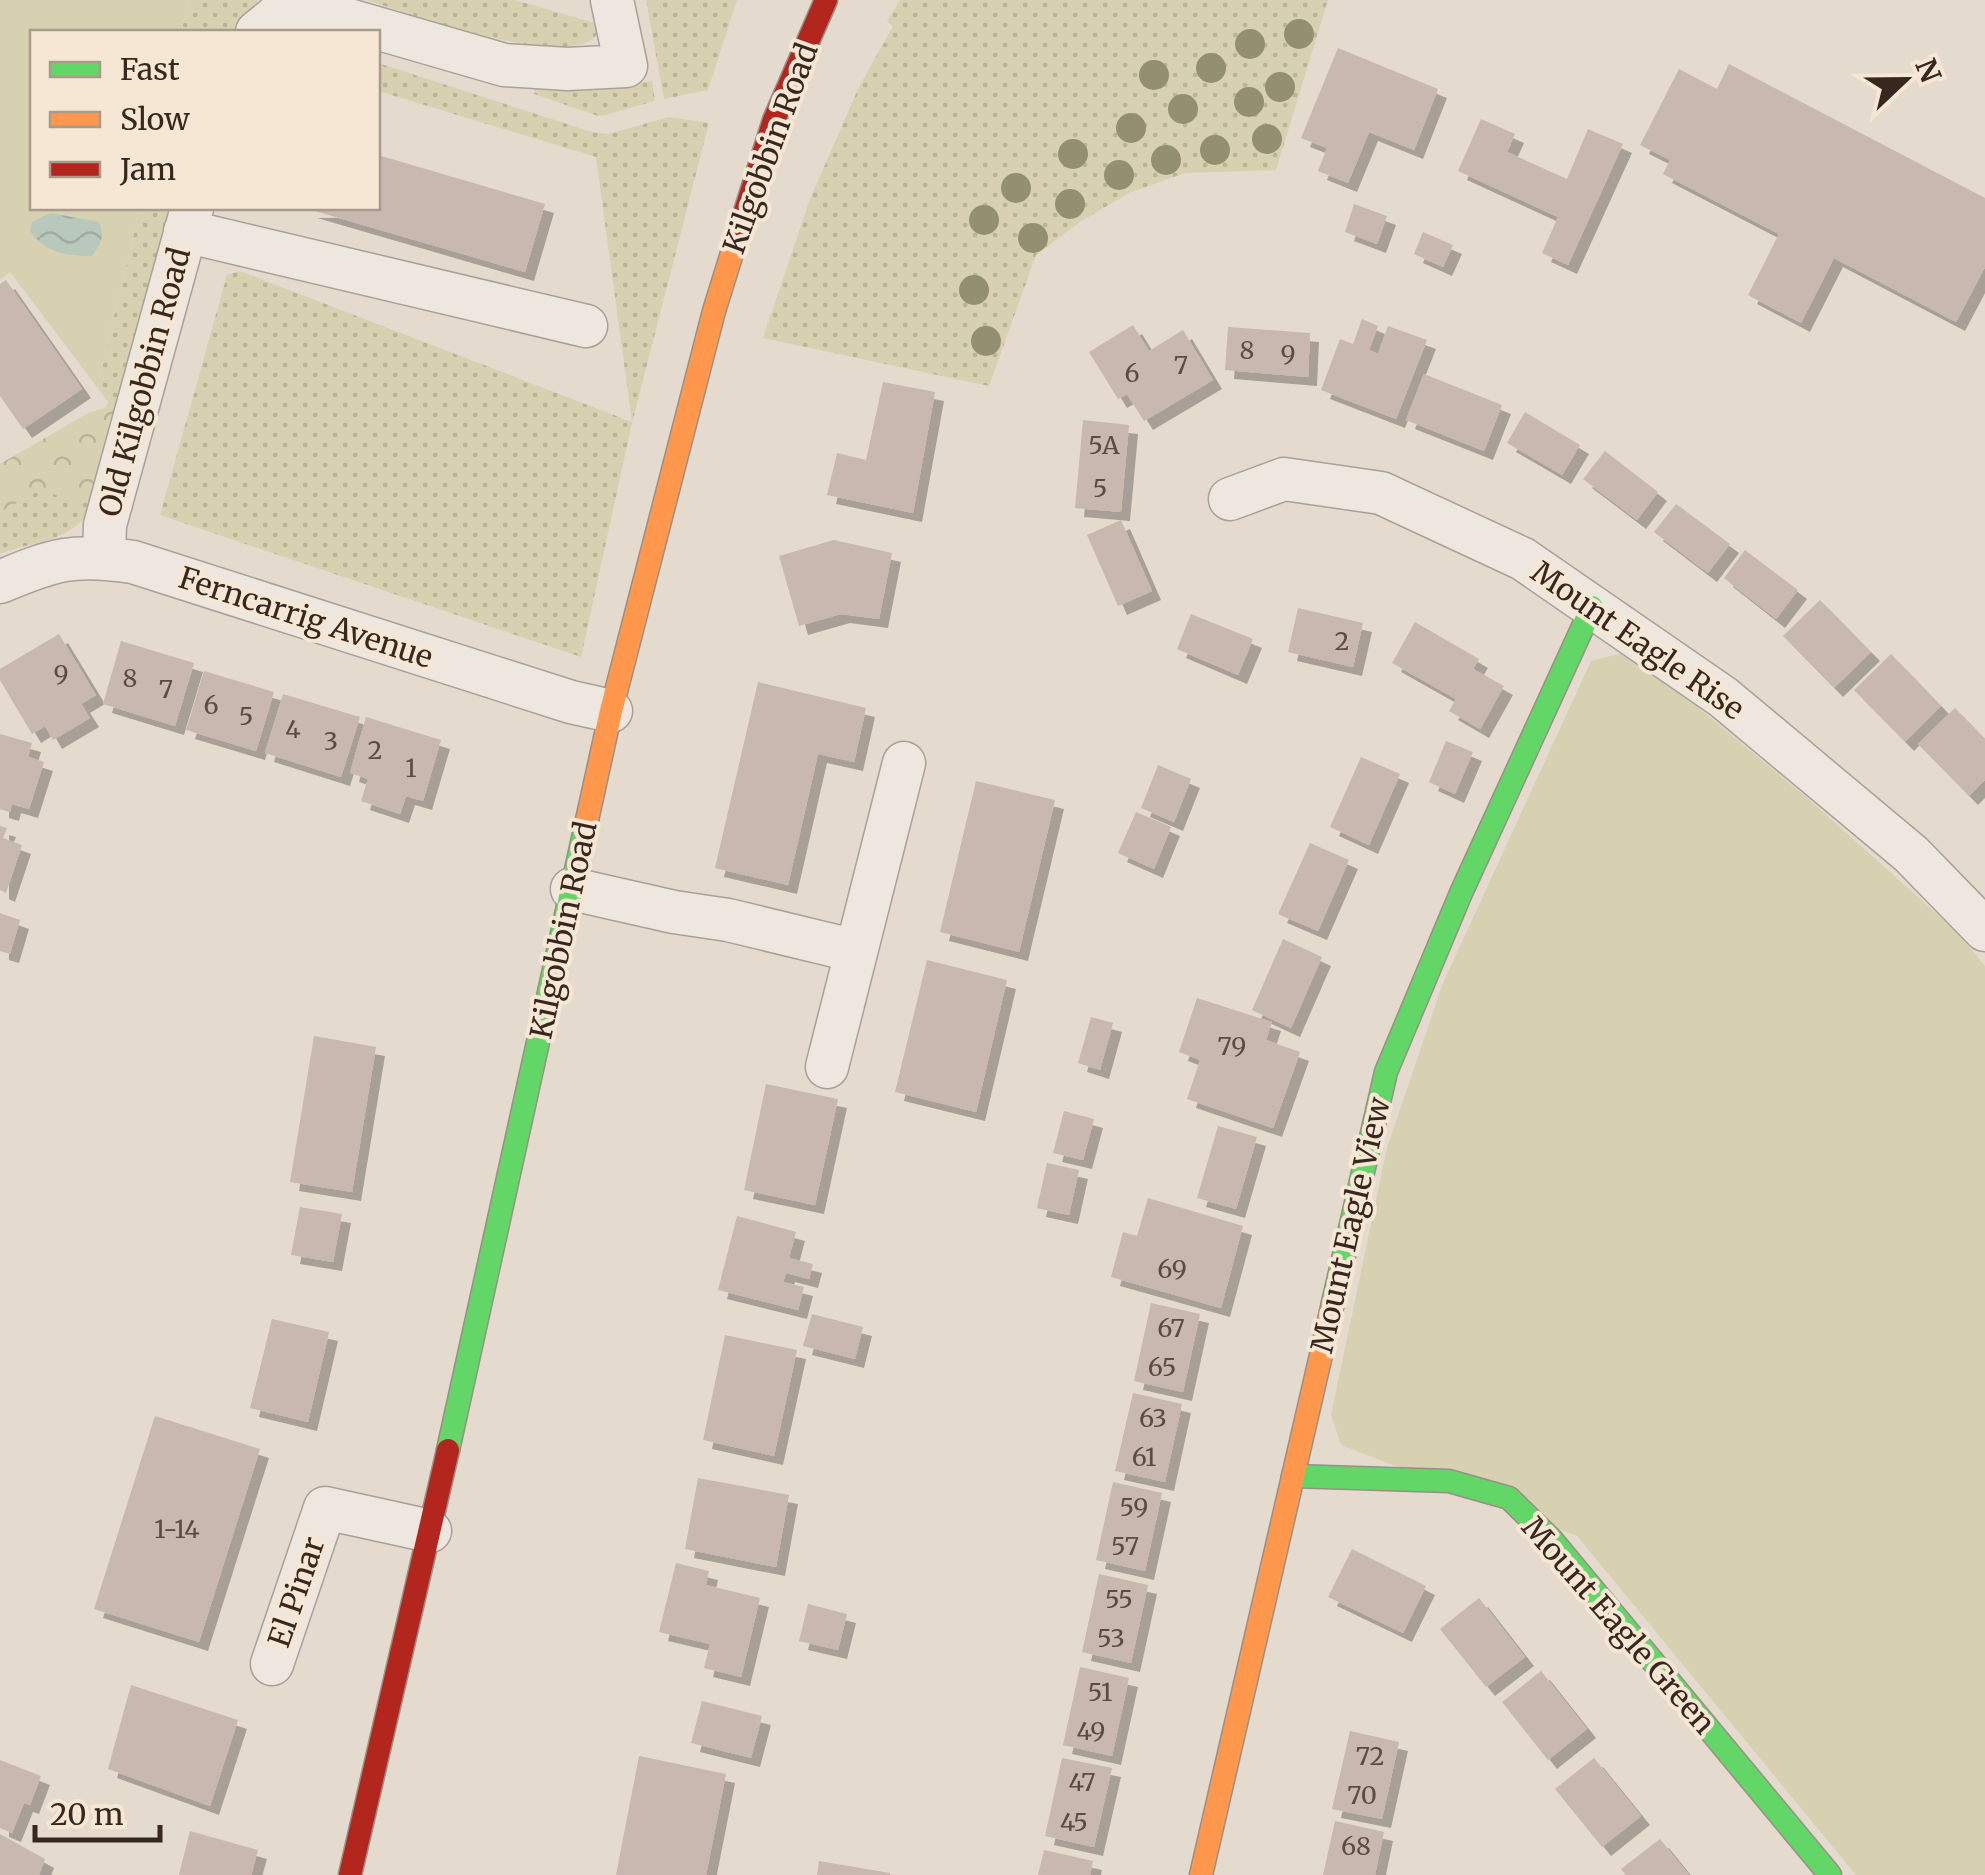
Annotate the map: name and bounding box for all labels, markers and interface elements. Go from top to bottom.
legend [30,30,380,210]
north arrow [1855,30,1955,130]
street label: Kilgobbin Road [714,38,826,258]
text: Fast [120,50,180,88]
text: N [1907,54,1949,88]
text: Slow [120,100,190,138]
text: Jam [119,150,176,188]
street label: Old Kilgobbin Road [90,243,198,521]
house number: 8 [1240,334,1254,366]
house number: 9 [1280,338,1296,370]
house number: 7 [1174,349,1188,381]
house number: 6 [1124,357,1140,389]
house number: 5A [1088,429,1120,461]
house number: 5 [1093,472,1107,504]
street label: Mount Eagle Rise [1524,552,1752,728]
street label: Ferncarrig Avenue [174,558,438,676]
house number: 2 [1335,625,1349,657]
house number: 9 [53,658,69,690]
house number: 8 [123,662,137,694]
house number: 7 [159,673,173,705]
house number: 6 [203,689,219,721]
house number: 5 [239,700,253,732]
house number: 4 [285,713,301,745]
house number: 3 [324,725,338,757]
house number: 2 [368,734,382,766]
house number: 1 [405,752,417,784]
street label: Kilgobbin Road [521,818,605,1042]
house number: 79 [1218,1030,1247,1062]
street label: Mount Eagle View [1302,1093,1398,1356]
house number: 69 [1157,1253,1187,1285]
house number: 67 [1157,1312,1185,1344]
house number: 65 [1148,1351,1176,1383]
house number: 63 [1139,1402,1167,1434]
house number: 61 [1132,1441,1156,1473]
house number: 59 [1120,1491,1148,1523]
street label: Mount Eagle Green [1514,1508,1724,1742]
house number: 1-14 [154,1513,200,1545]
house number: 57 [1111,1530,1139,1562]
street label: El Pinar [259,1532,333,1652]
house number: 55 [1105,1583,1133,1615]
house number: 53 [1097,1622,1125,1654]
house number: 51 [1088,1676,1112,1708]
house number: 49 [1077,1715,1105,1747]
house number: 72 [1356,1740,1384,1772]
house number: 47 [1068,1766,1096,1798]
house number: 70 [1347,1779,1377,1811]
scale bar [35,1780,160,1842]
text: 20 m [50,1795,124,1833]
house number: 45 [1060,1806,1088,1838]
house number: 68 [1341,1830,1371,1862]

